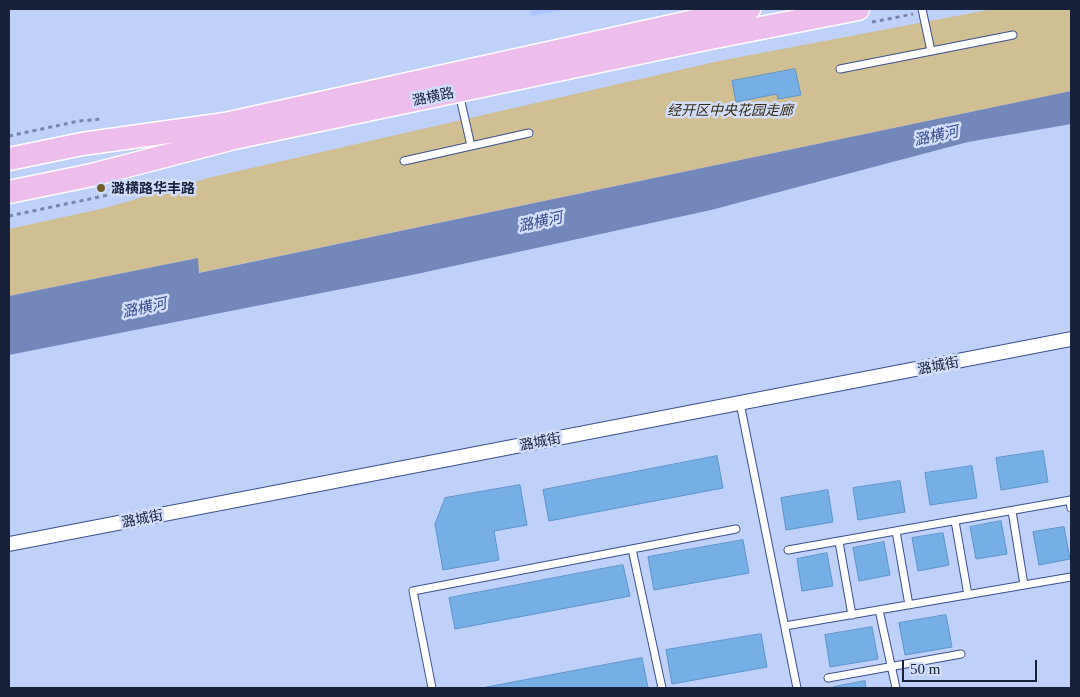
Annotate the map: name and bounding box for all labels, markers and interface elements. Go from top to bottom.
street label: 潞横路 [411,83,455,109]
park label: 经开区中央花园走廊 [667,102,793,118]
water label: 潞横河 [912,122,960,148]
place label: 潞横路华丰路 [111,180,195,196]
marker: 潞横路华丰路 [95,182,107,194]
water label: 潞横河 [516,208,564,234]
water label: 潞横河 [120,294,168,320]
street label: 潞城街 [916,353,960,377]
street label: 潞城街 [518,429,562,453]
street label: 潞城街 [120,506,164,530]
scale bar [905,650,1040,682]
text: 50 m [910,661,940,677]

